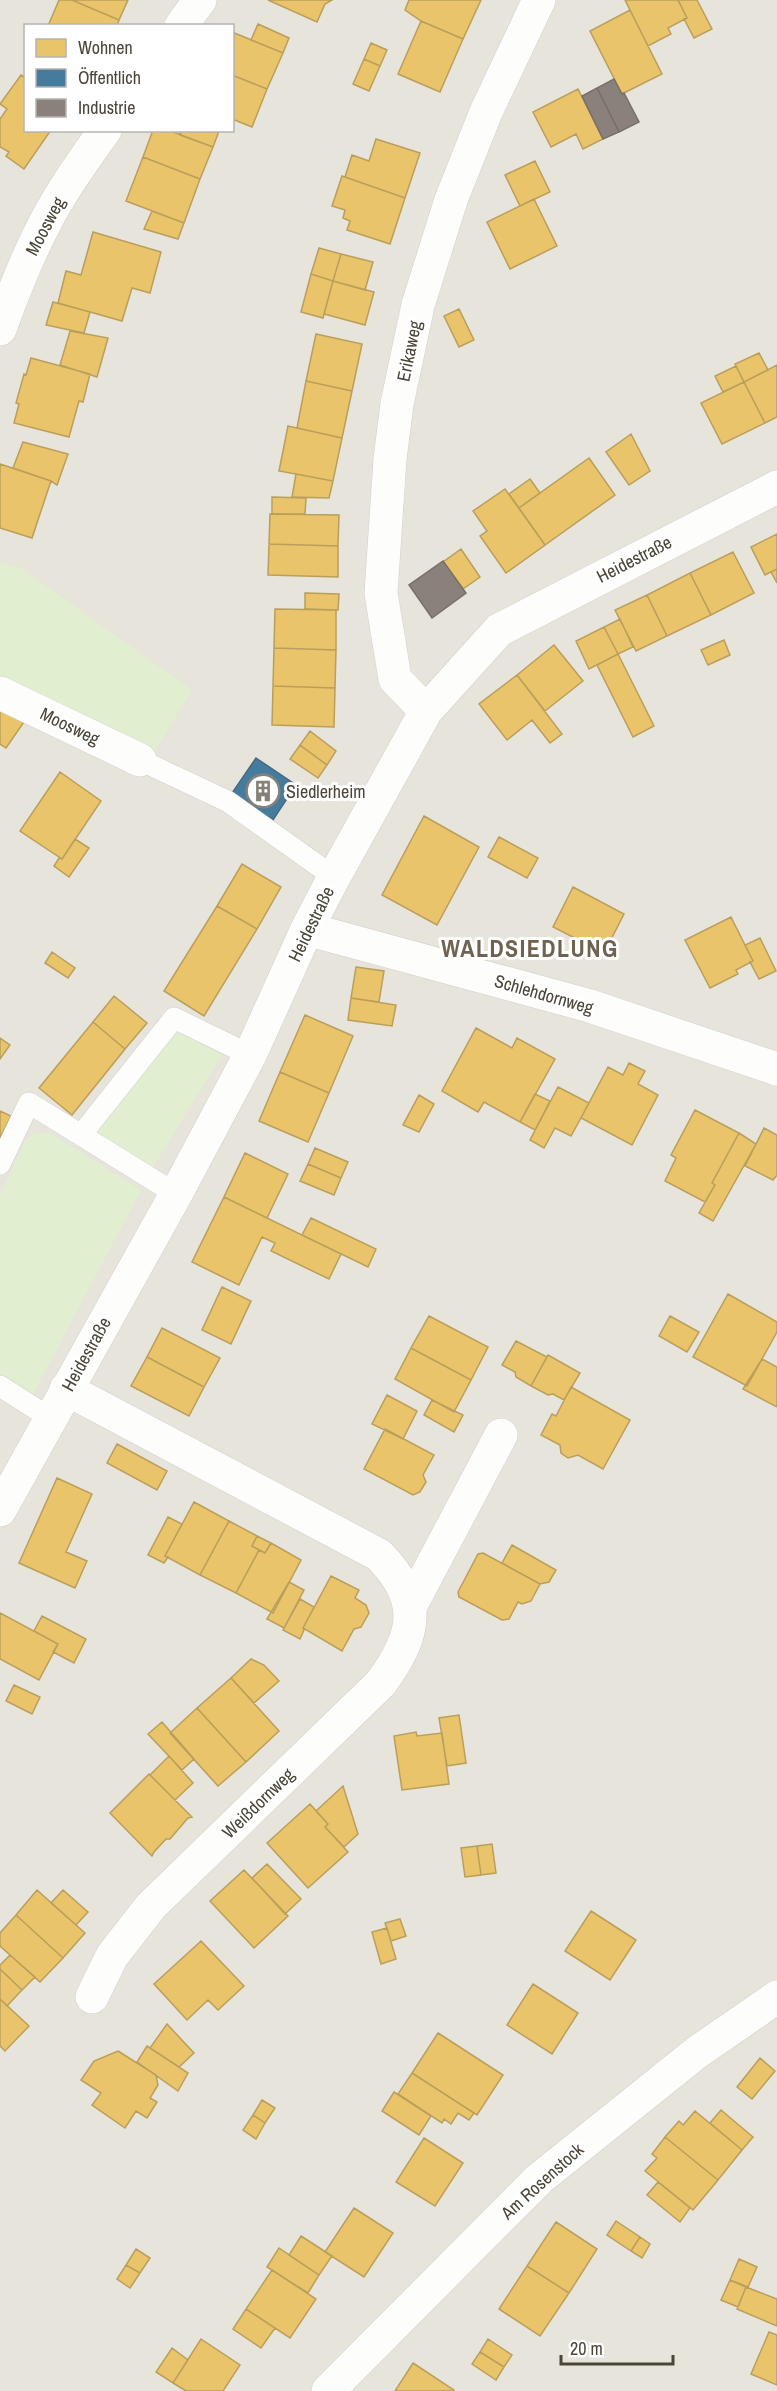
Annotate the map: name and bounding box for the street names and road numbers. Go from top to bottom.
street label: Moosweg [19,192,71,260]
street label: Erikaweg [390,318,428,384]
street label: Heidestraße [592,529,676,589]
street label: Moosweg [36,701,105,751]
street label: Heidestraße [282,882,340,966]
street label: Schlehdornweg [492,968,597,1020]
street label: Heidestraße [55,1312,117,1396]
street label: Weißdornweg [216,1762,300,1844]
street label: Am Rosenstock [494,2137,589,2226]

